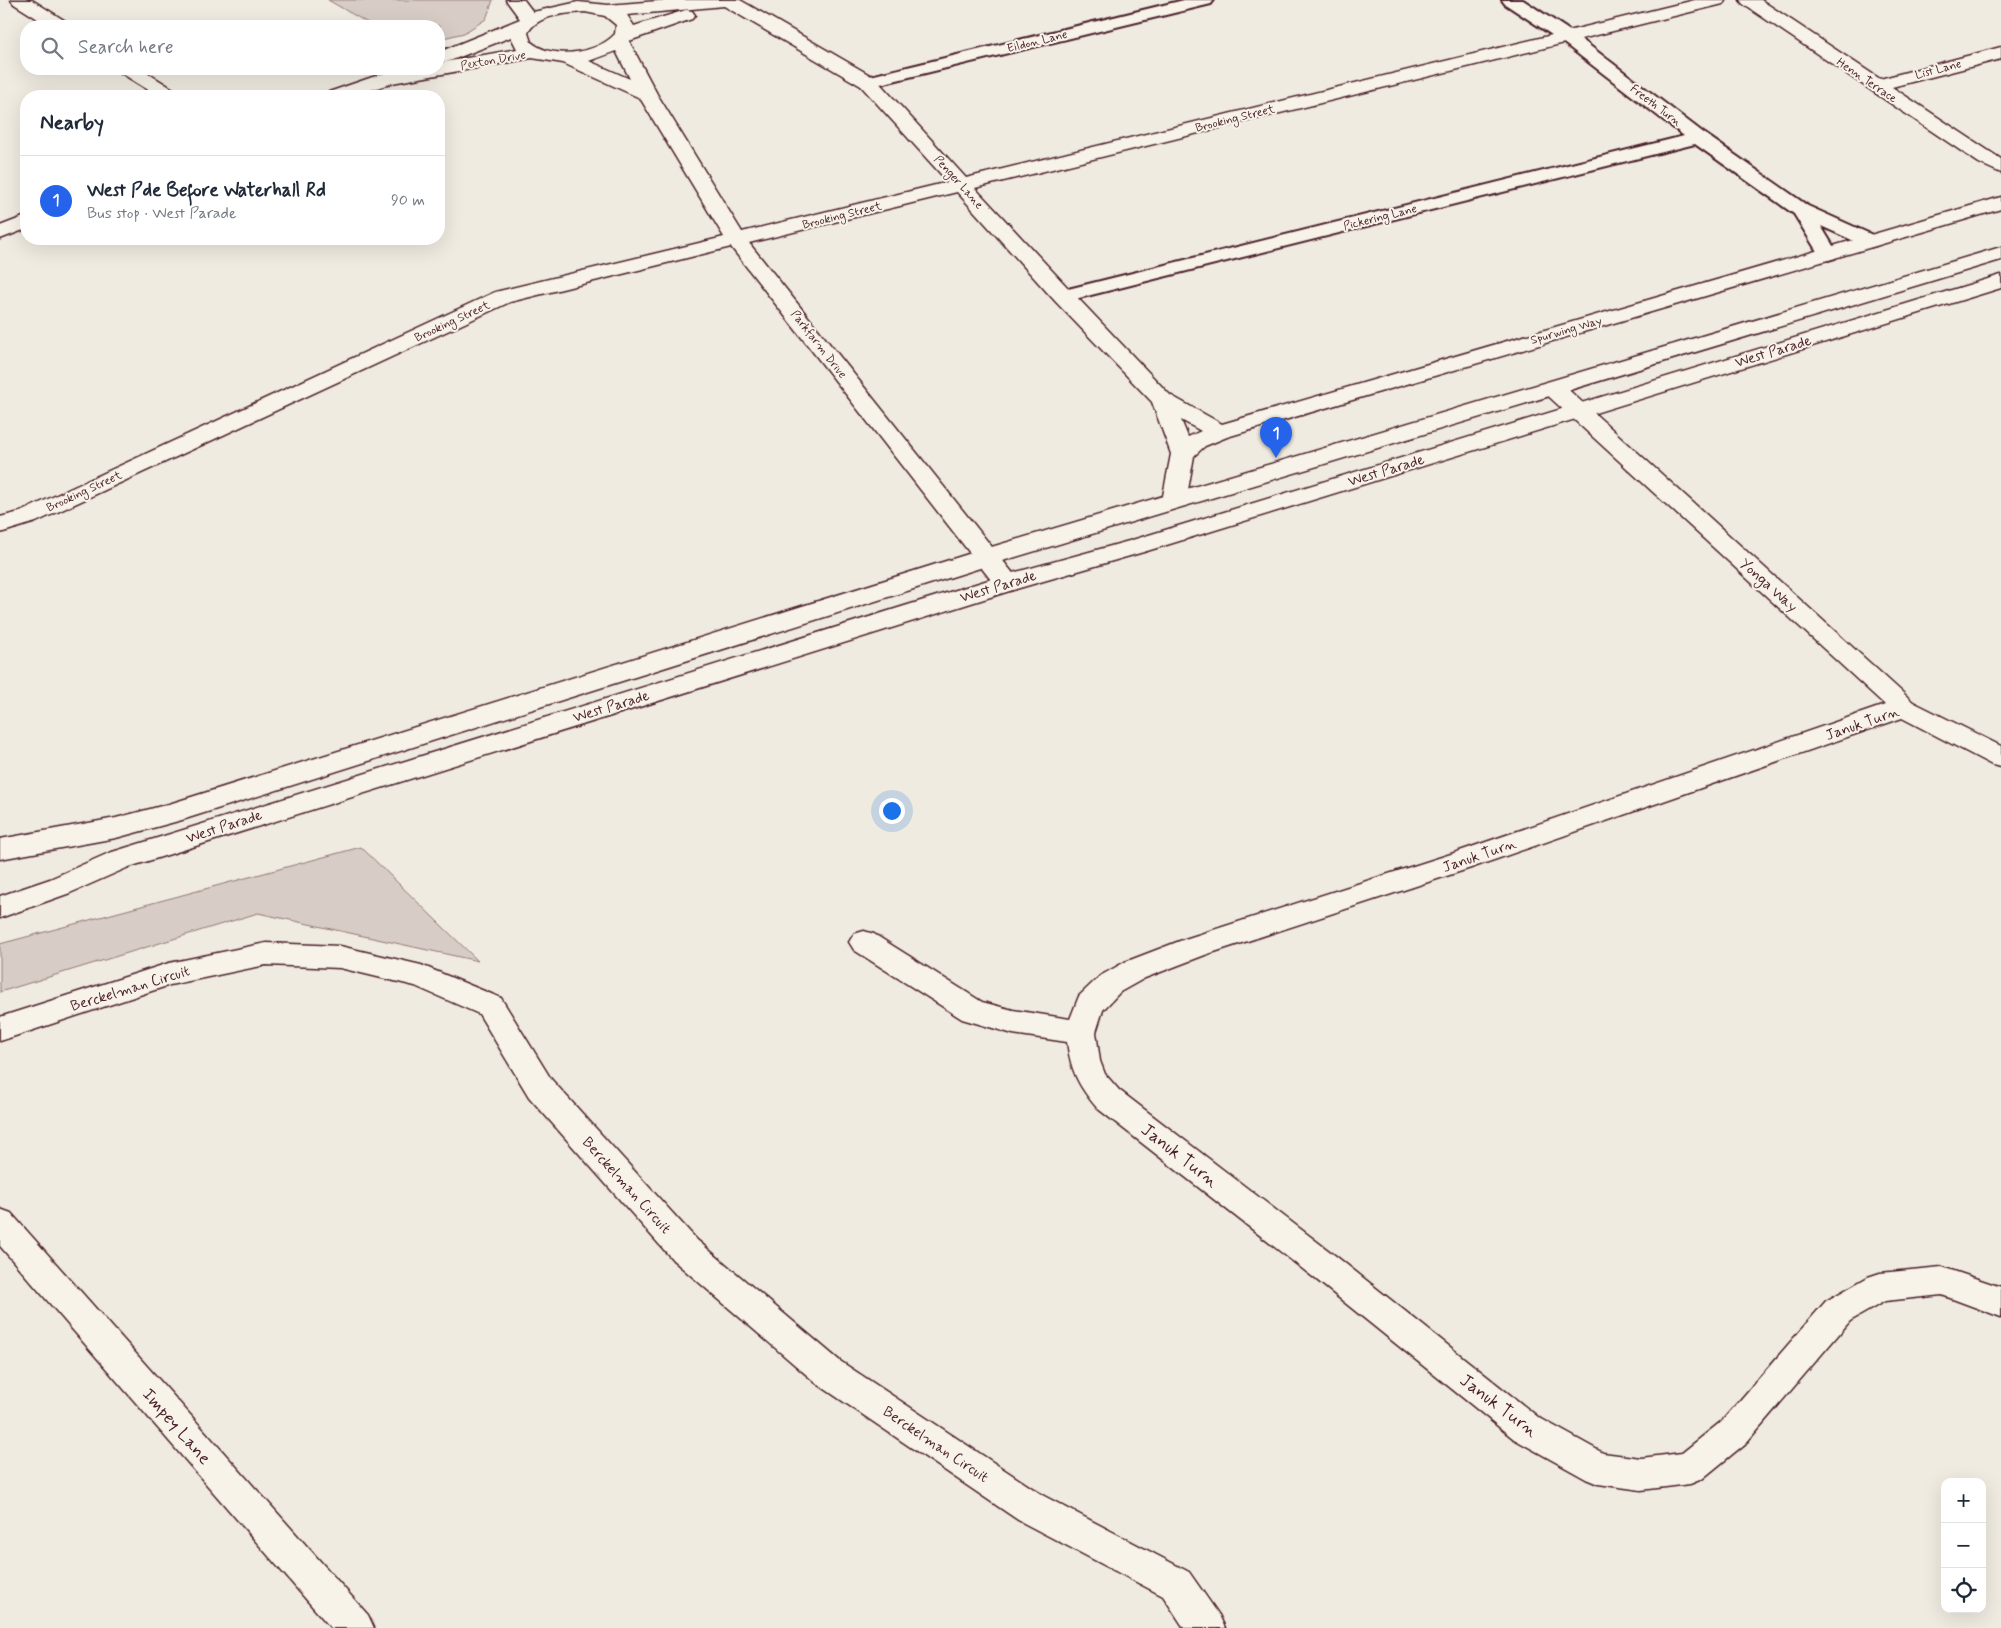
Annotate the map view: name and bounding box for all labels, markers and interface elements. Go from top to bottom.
search box [20,20,445,75]
street label: Eildon Lane [1005,27,1069,57]
icon: search [38,34,66,62]
text: Search here [78,35,174,60]
street label: Pexton Drive [459,47,527,75]
street label: Henn Terrace [1833,55,1900,107]
street label: List Lane [1913,56,1963,84]
street label: Freeth Turn [1627,81,1685,131]
street label: Brooking Street [1194,101,1277,137]
text: Nearby [40,109,104,137]
street label: Penger Lane [930,152,987,213]
text: West Pde Before Waterhall Rd [87,178,326,203]
text: 1 [52,190,60,211]
text: 90 m [391,190,425,211]
street label: Brooking Street [801,198,884,234]
street label: Pickering Lane [1342,201,1419,235]
text: Bus stop · West Parade [87,203,237,224]
street label: Brooking Street [412,297,493,346]
street label: Parkfarm Drive [787,307,850,382]
street label: Spurwing Way [1529,313,1604,349]
street label: West Parade [1733,331,1814,373]
pin: 1 [1260,417,1292,458]
street label: West Parade [1346,450,1427,492]
street label: Brooking Street [44,467,125,516]
street label: Yonga Way [1734,554,1802,618]
street label: West Parade [958,566,1039,608]
street label: West Parade [571,686,652,728]
street label: Januk Turn [1823,702,1902,746]
your location [879,798,905,824]
street label: West Parade [184,805,265,849]
street label: Januk Turn [1440,834,1519,878]
street label: Berckelman Circuit [68,961,193,1017]
street label: Januk Turn [1136,1118,1223,1194]
street label: Berckelman Circuit [577,1133,675,1239]
street label: Januk Turn [1455,1369,1542,1443]
street label: Impey Lane [136,1383,216,1470]
street label: Berckelman Circuit [879,1402,993,1488]
map controls [1941,1478,1986,1613]
button: + [1941,1478,1986,1523]
button: − [1941,1523,1986,1568]
button: locate [1941,1568,1986,1613]

